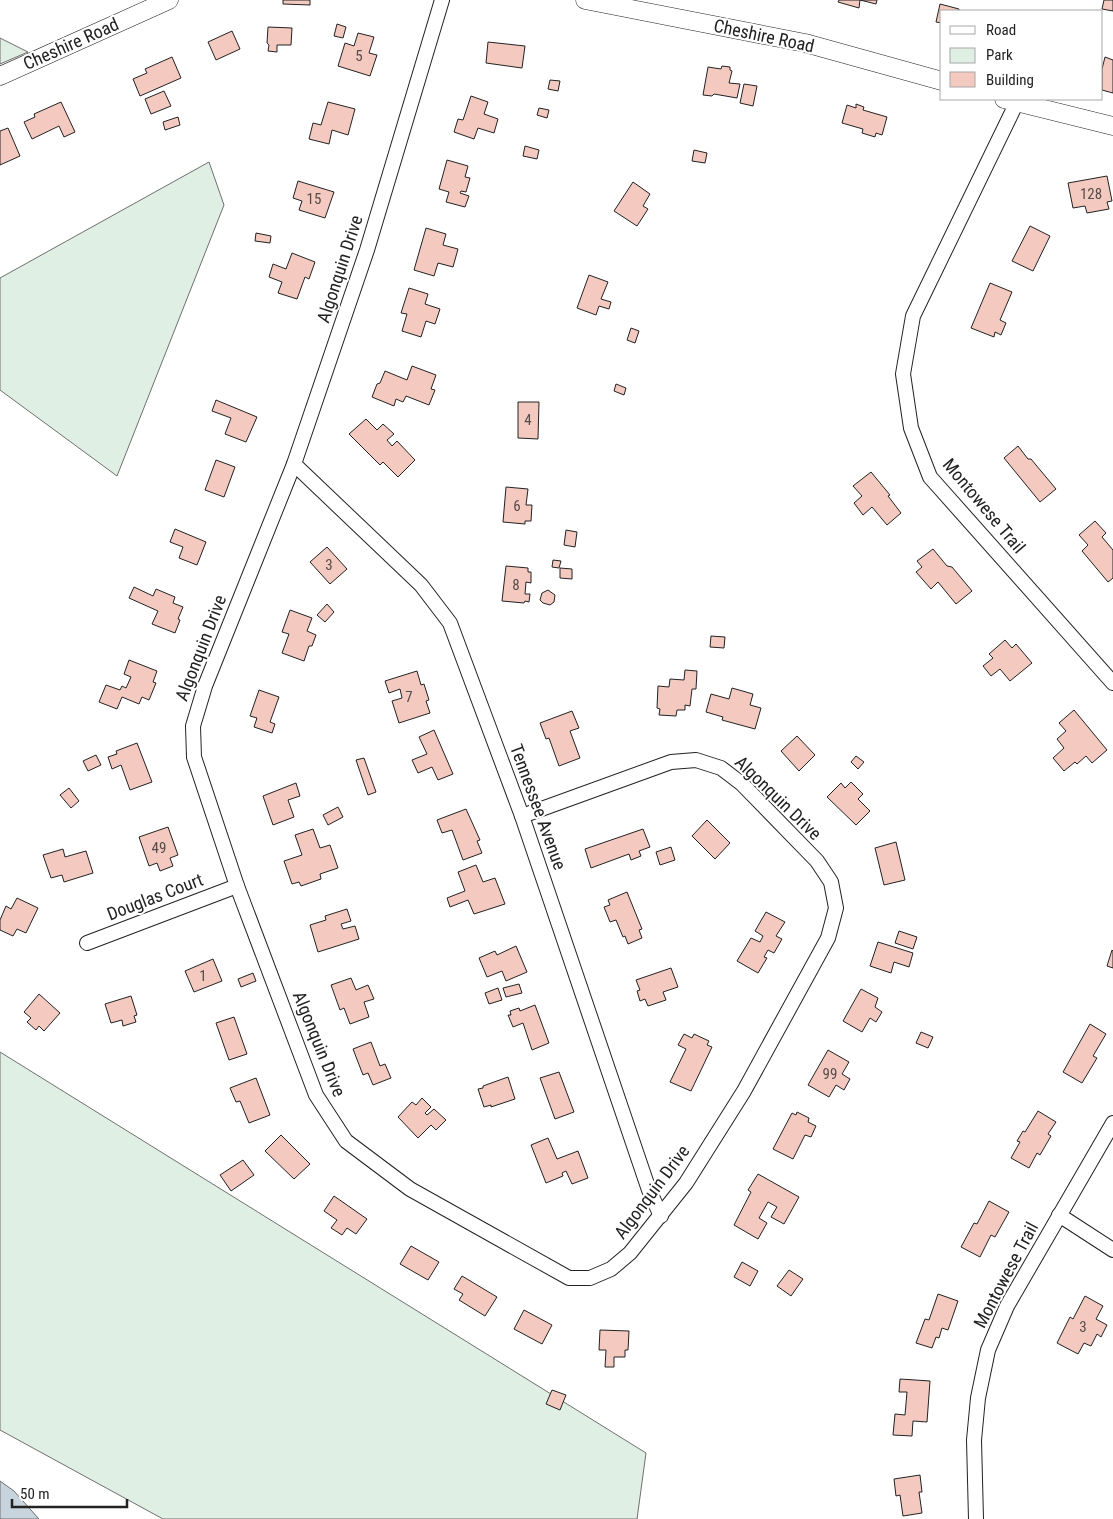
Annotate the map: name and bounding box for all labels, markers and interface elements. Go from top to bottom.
legend [940,10,1103,100]
street label: Cheshire Road [20,13,122,74]
street label: Cheshire Road [712,15,816,56]
text: Road [986,21,1016,39]
text: Park [986,46,1013,64]
house number: 5 [355,47,363,65]
text: Building [986,71,1034,89]
house number: 128 [1080,185,1102,203]
house number: 15 [307,190,321,208]
street label: Algonquin Drive [312,212,367,325]
house number: 4 [524,411,532,429]
street label: Montowese Trail [939,454,1030,557]
house number: 6 [513,497,521,515]
house number: 3 [325,556,333,574]
house number: 8 [512,576,520,594]
street label: Algonquin Drive [171,592,230,704]
house number: 7 [405,688,413,706]
street label: Tennessee Avenue [506,741,571,872]
street label: Algonquin Drive [731,751,826,844]
house number: 49 [152,839,166,857]
street label: Douglas Court [104,869,206,924]
house number: 1 [199,967,207,985]
street label: Algonquin Drive [289,988,350,1100]
house number: 99 [823,1065,837,1083]
street label: Algonquin Drive [610,1141,694,1243]
street label: Montowese Trail [969,1218,1042,1331]
house number: 3 [1079,1318,1087,1336]
scale bar [12,1476,128,1508]
text: 50 m [20,1485,50,1503]

